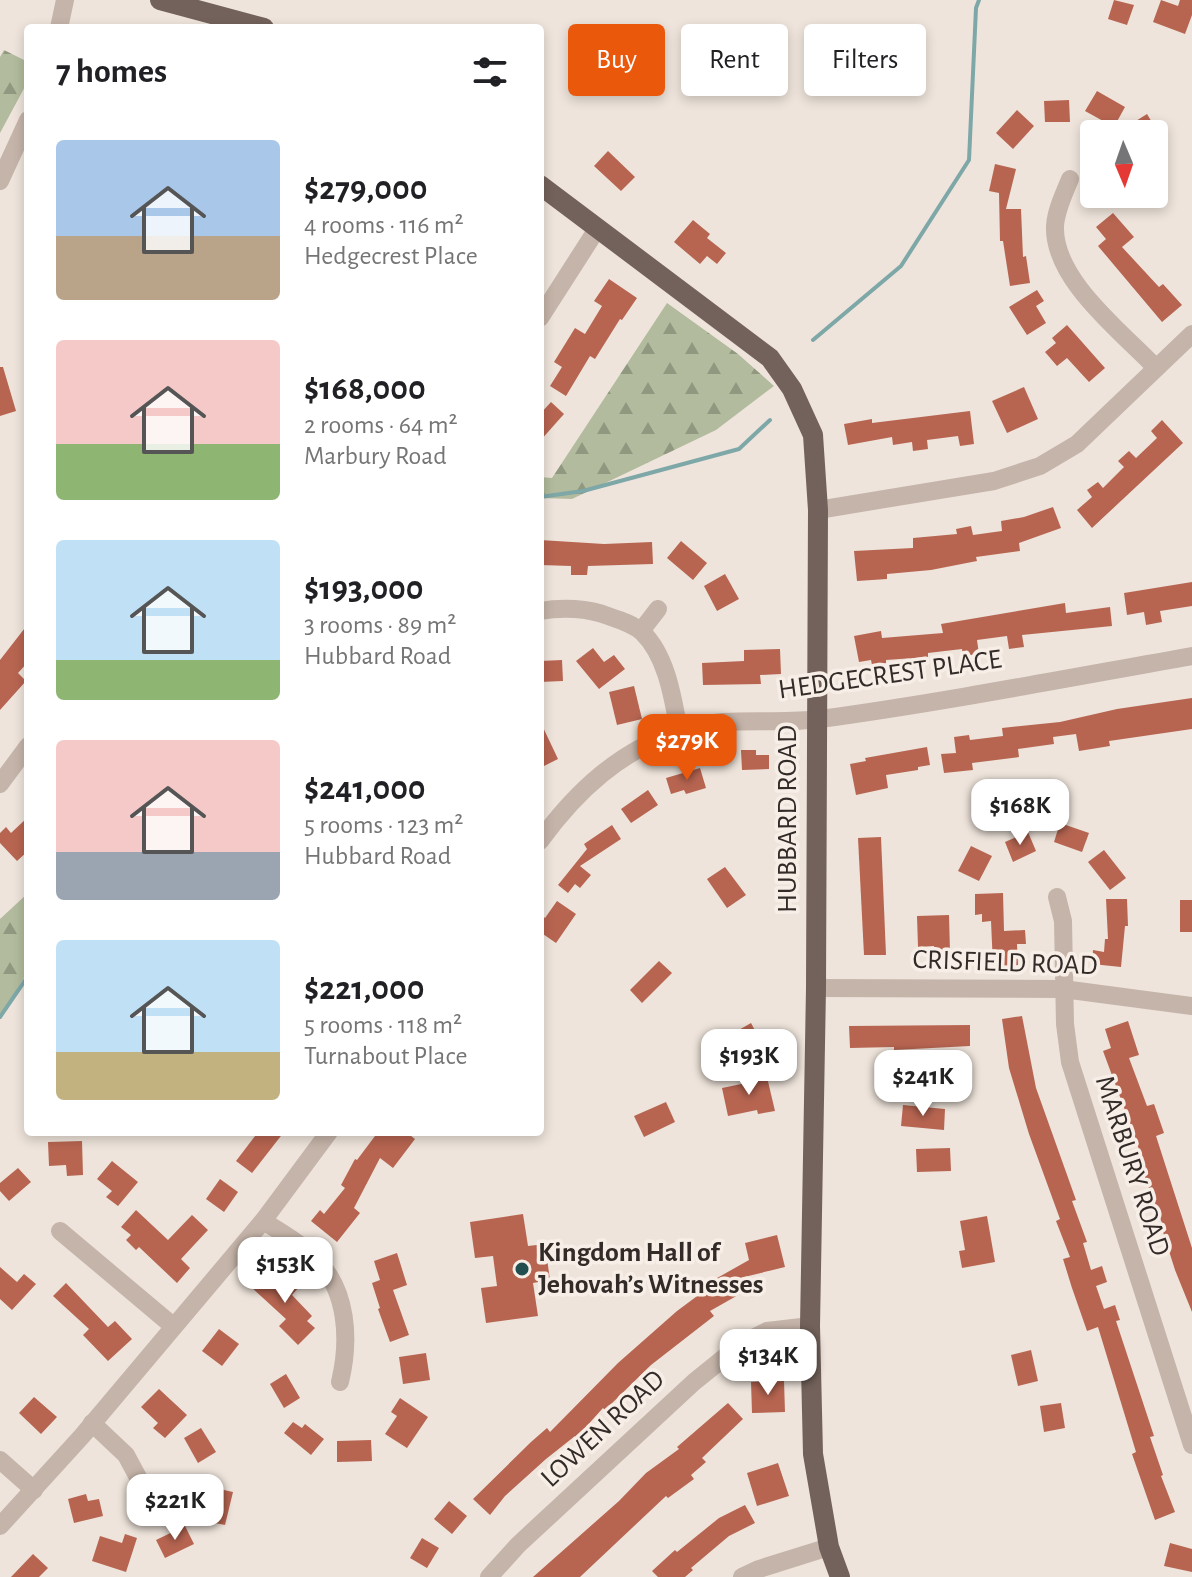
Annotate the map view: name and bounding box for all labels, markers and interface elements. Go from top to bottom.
chip: Buy [568,24,665,96]
chip: Rent [681,24,788,96]
chip: Filters [804,24,926,96]
icon: filters [468,50,512,94]
text: 7 homes [56,55,167,89]
north arrow [1080,120,1168,208]
map controls [1080,120,1168,208]
icon: home [120,172,216,268]
text: $279,000 [304,172,427,206]
text: 4 rooms · 116 m² [304,212,464,238]
text: Hedgecrest Place [304,243,478,269]
icon: home [120,372,216,468]
text: $168,000 [304,372,426,406]
text: 2 rooms · 64 m² [304,412,458,438]
text: Marbury Road [304,443,447,469]
icon: home [120,572,216,668]
text: $193,000 [304,572,424,606]
text: 3 rooms · 89 m² [304,612,456,638]
text: Hubbard Road [304,643,451,669]
street label: HEDGECREST PLACE [776,645,1004,705]
pin: $279K [631,714,743,782]
street label: HUBBARD ROAD [774,725,802,913]
text: $279K [656,727,718,753]
icon: home [120,772,216,868]
text: $241,000 [304,772,426,806]
pin: $168K [964,779,1076,847]
text: $168K [989,792,1051,818]
text: 5 rooms · 123 m² [304,812,463,838]
text: Hubbard Road [304,843,451,869]
street label: CRISFIELD ROAD [912,946,1098,980]
icon: home [120,972,216,1068]
text: $221,000 [304,972,425,1006]
text: 5 rooms · 118 m² [304,1012,462,1038]
pin: $193K [693,1029,805,1097]
text: $193K [719,1042,779,1068]
text: Turnabout Place [304,1043,468,1069]
pin: $241K [867,1050,979,1118]
text: $241K [892,1063,954,1089]
street label: MARBURY ROAD [1090,1073,1174,1259]
pin: $153K [229,1237,341,1305]
place label: Kingdom Hall of Jehovah’s Witnesses [538,1239,764,1299]
text: $153K [256,1250,314,1276]
marker: Kingdom Hall of Jehovah’s Witnesses [513,1260,531,1278]
pin: $134K [712,1329,824,1397]
text: $134K [738,1342,798,1368]
street label: LOWEN ROAD [536,1365,670,1493]
pin: $221K [119,1474,231,1542]
text: $221K [145,1487,205,1513]

